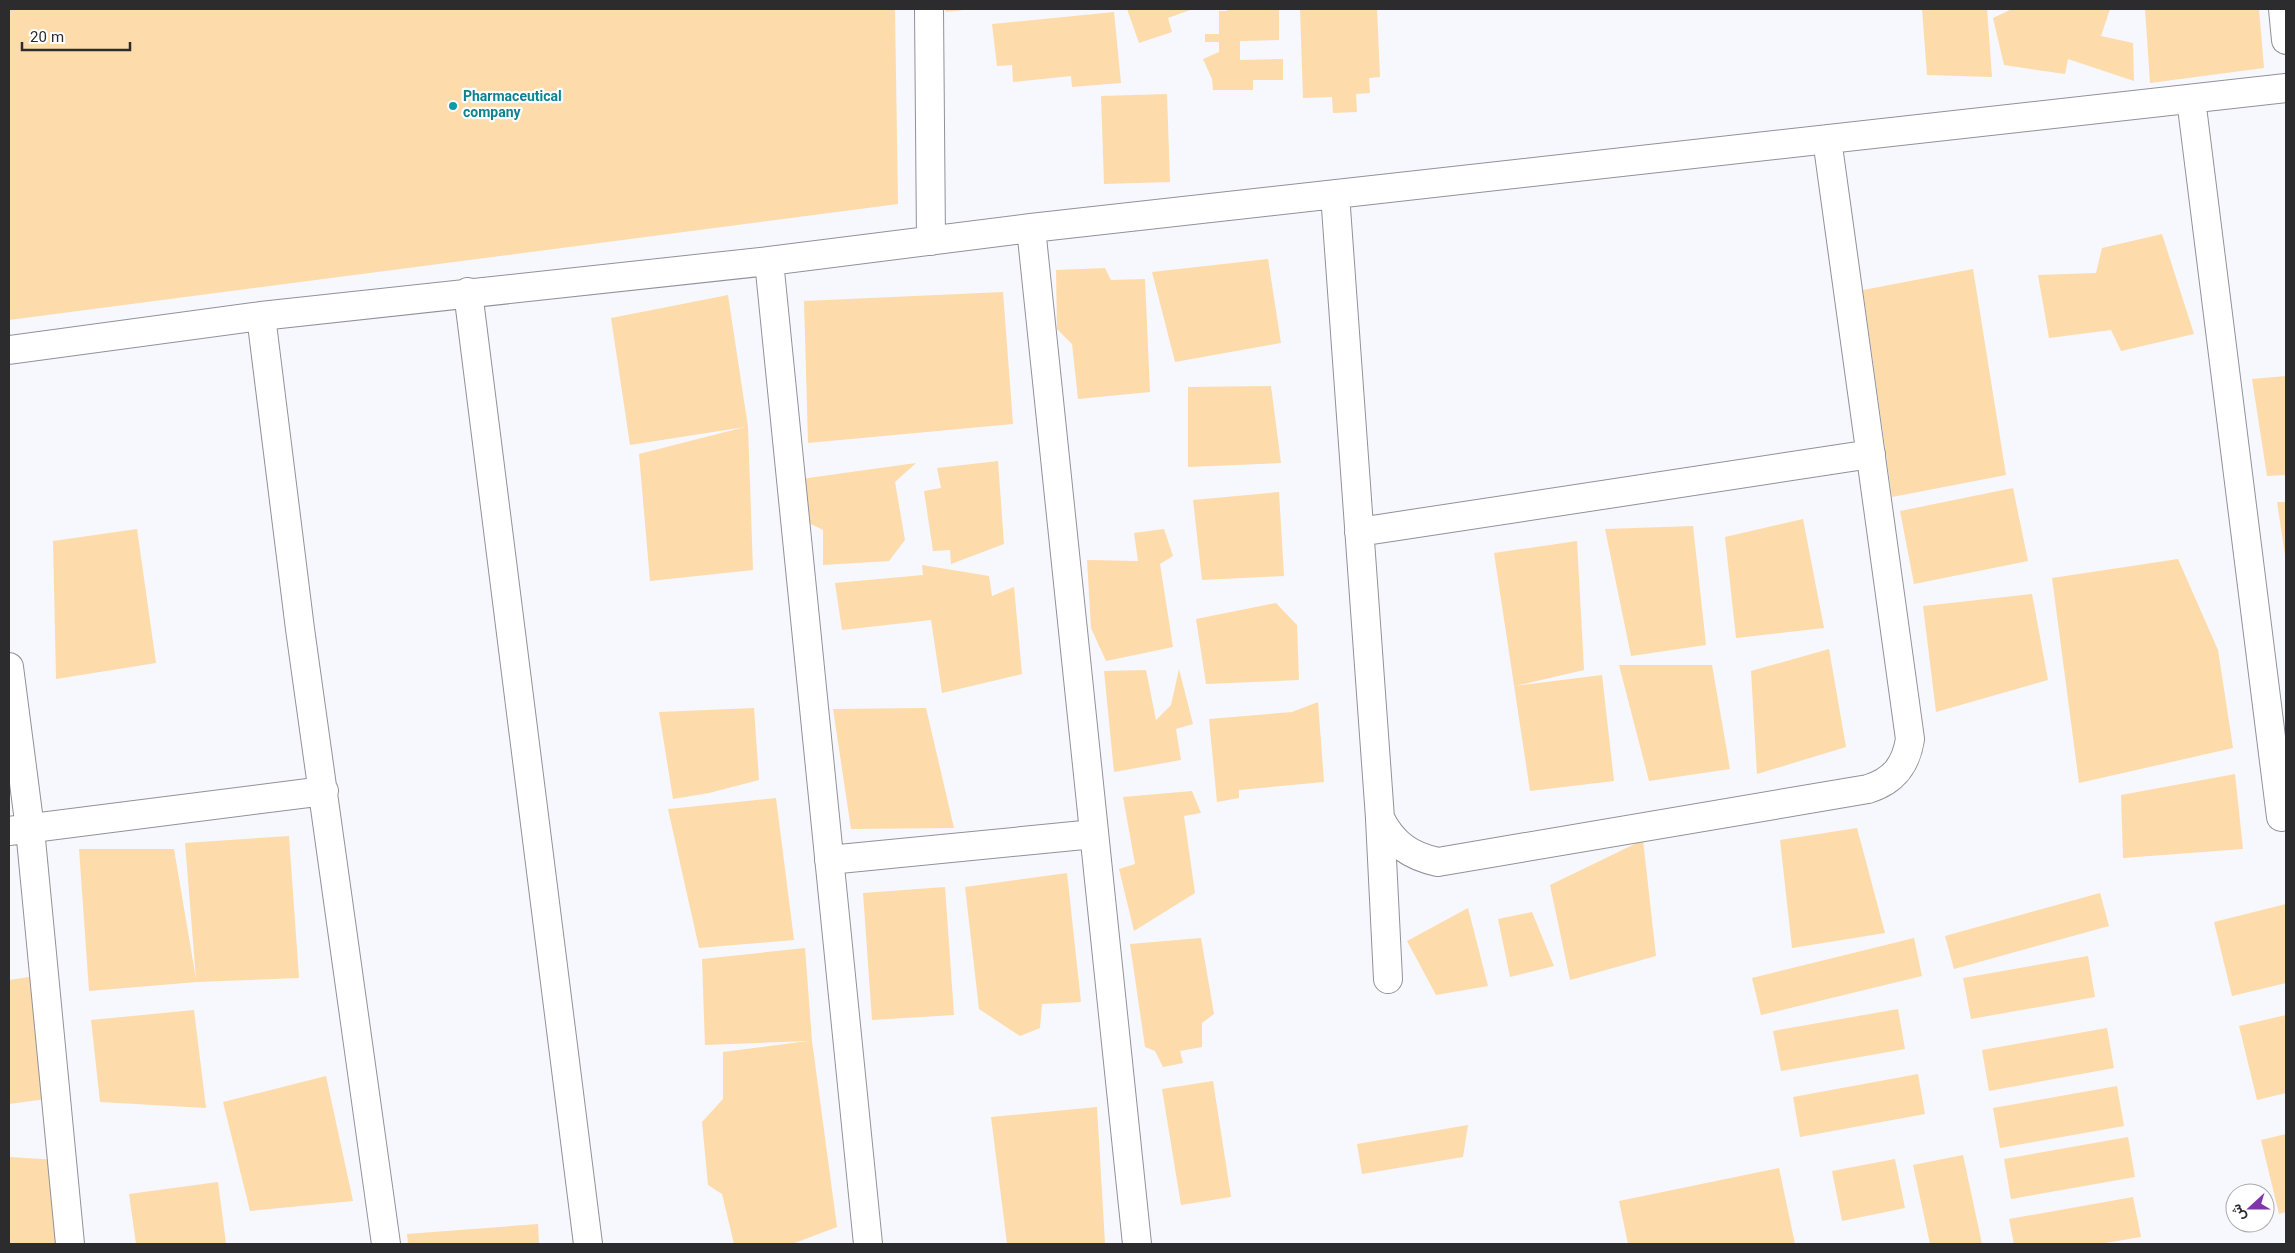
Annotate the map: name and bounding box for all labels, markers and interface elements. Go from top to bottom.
scale bar [22,20,130,52]
text: 20 m [30,27,64,50]
place label: Pharmaceutical company [463,87,562,125]
marker: Pharmaceutical company [447,100,459,112]
north arrow [2225,1183,2275,1233]
text: ش [2226,1200,2253,1224]

